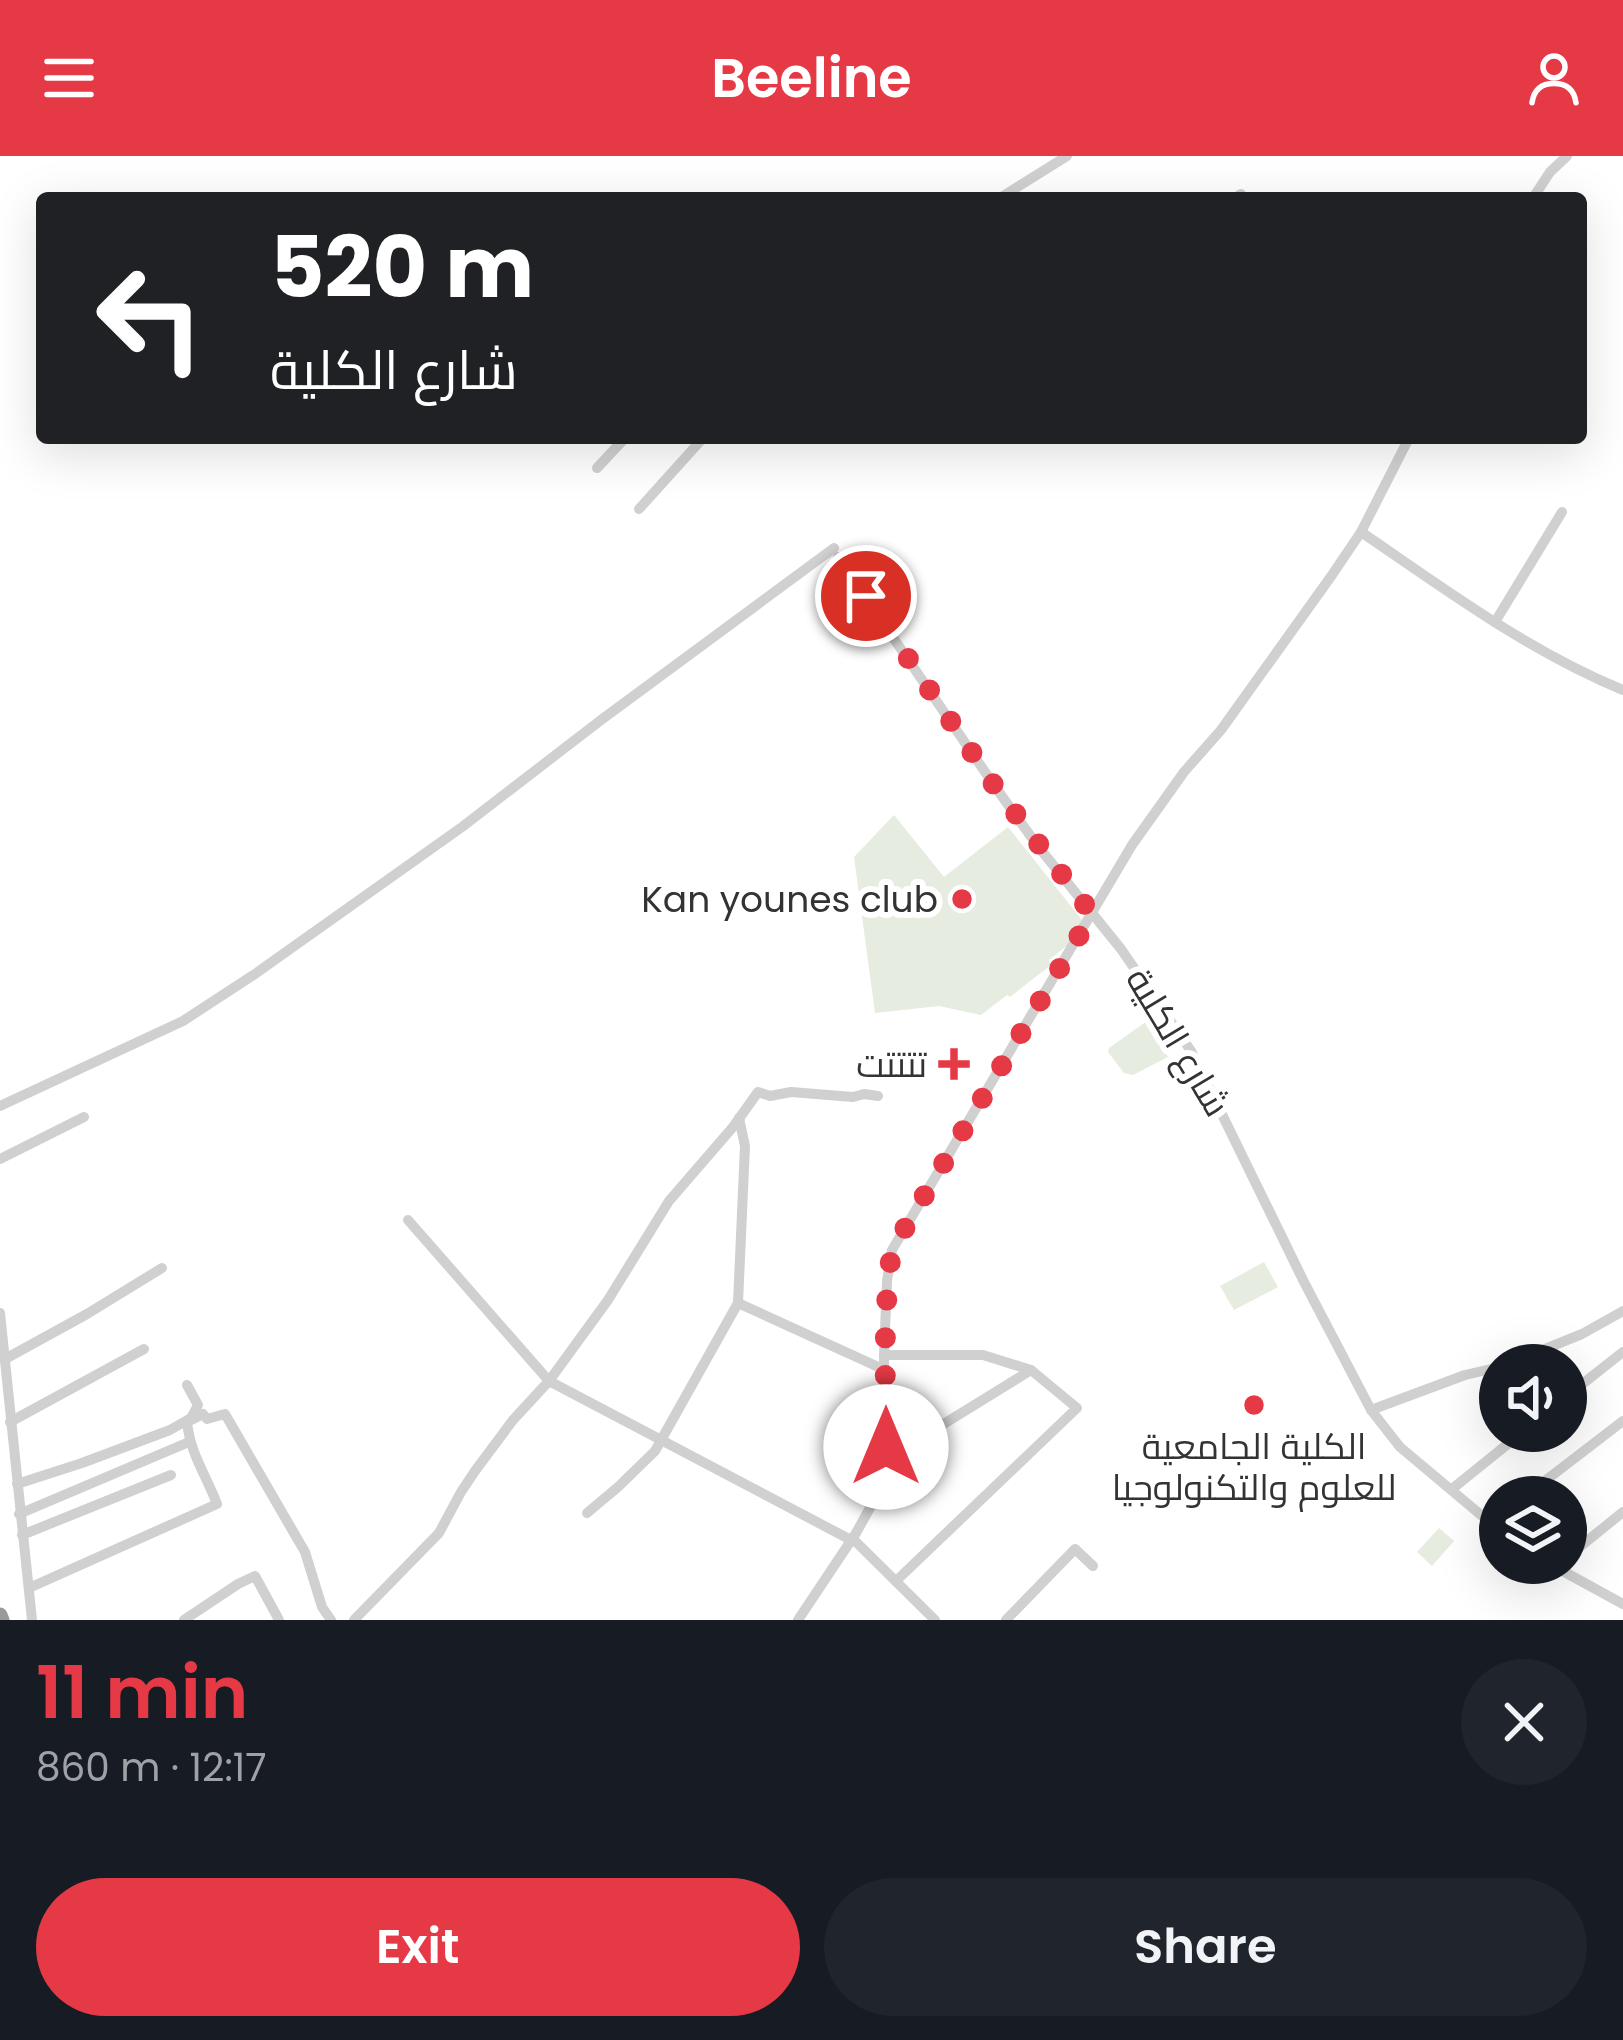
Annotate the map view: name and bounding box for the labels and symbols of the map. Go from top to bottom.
pin [815,545,917,647]
place label: Kan younes club [641,874,938,925]
marker: Kan younes club [949,886,975,912]
street label: شارع الكلية [1114,958,1242,1126]
place label: تتتتت [856,1039,927,1090]
marker: تتتتت [938,1048,970,1080]
position arrow [823,1384,949,1510]
marker: الكلية الجامعية للعلوم والتكنولوجيا [1241,1392,1267,1418]
place label: الكلية الجامعية للعلوم والتكنولوجيا [1112,1421,1396,1513]

